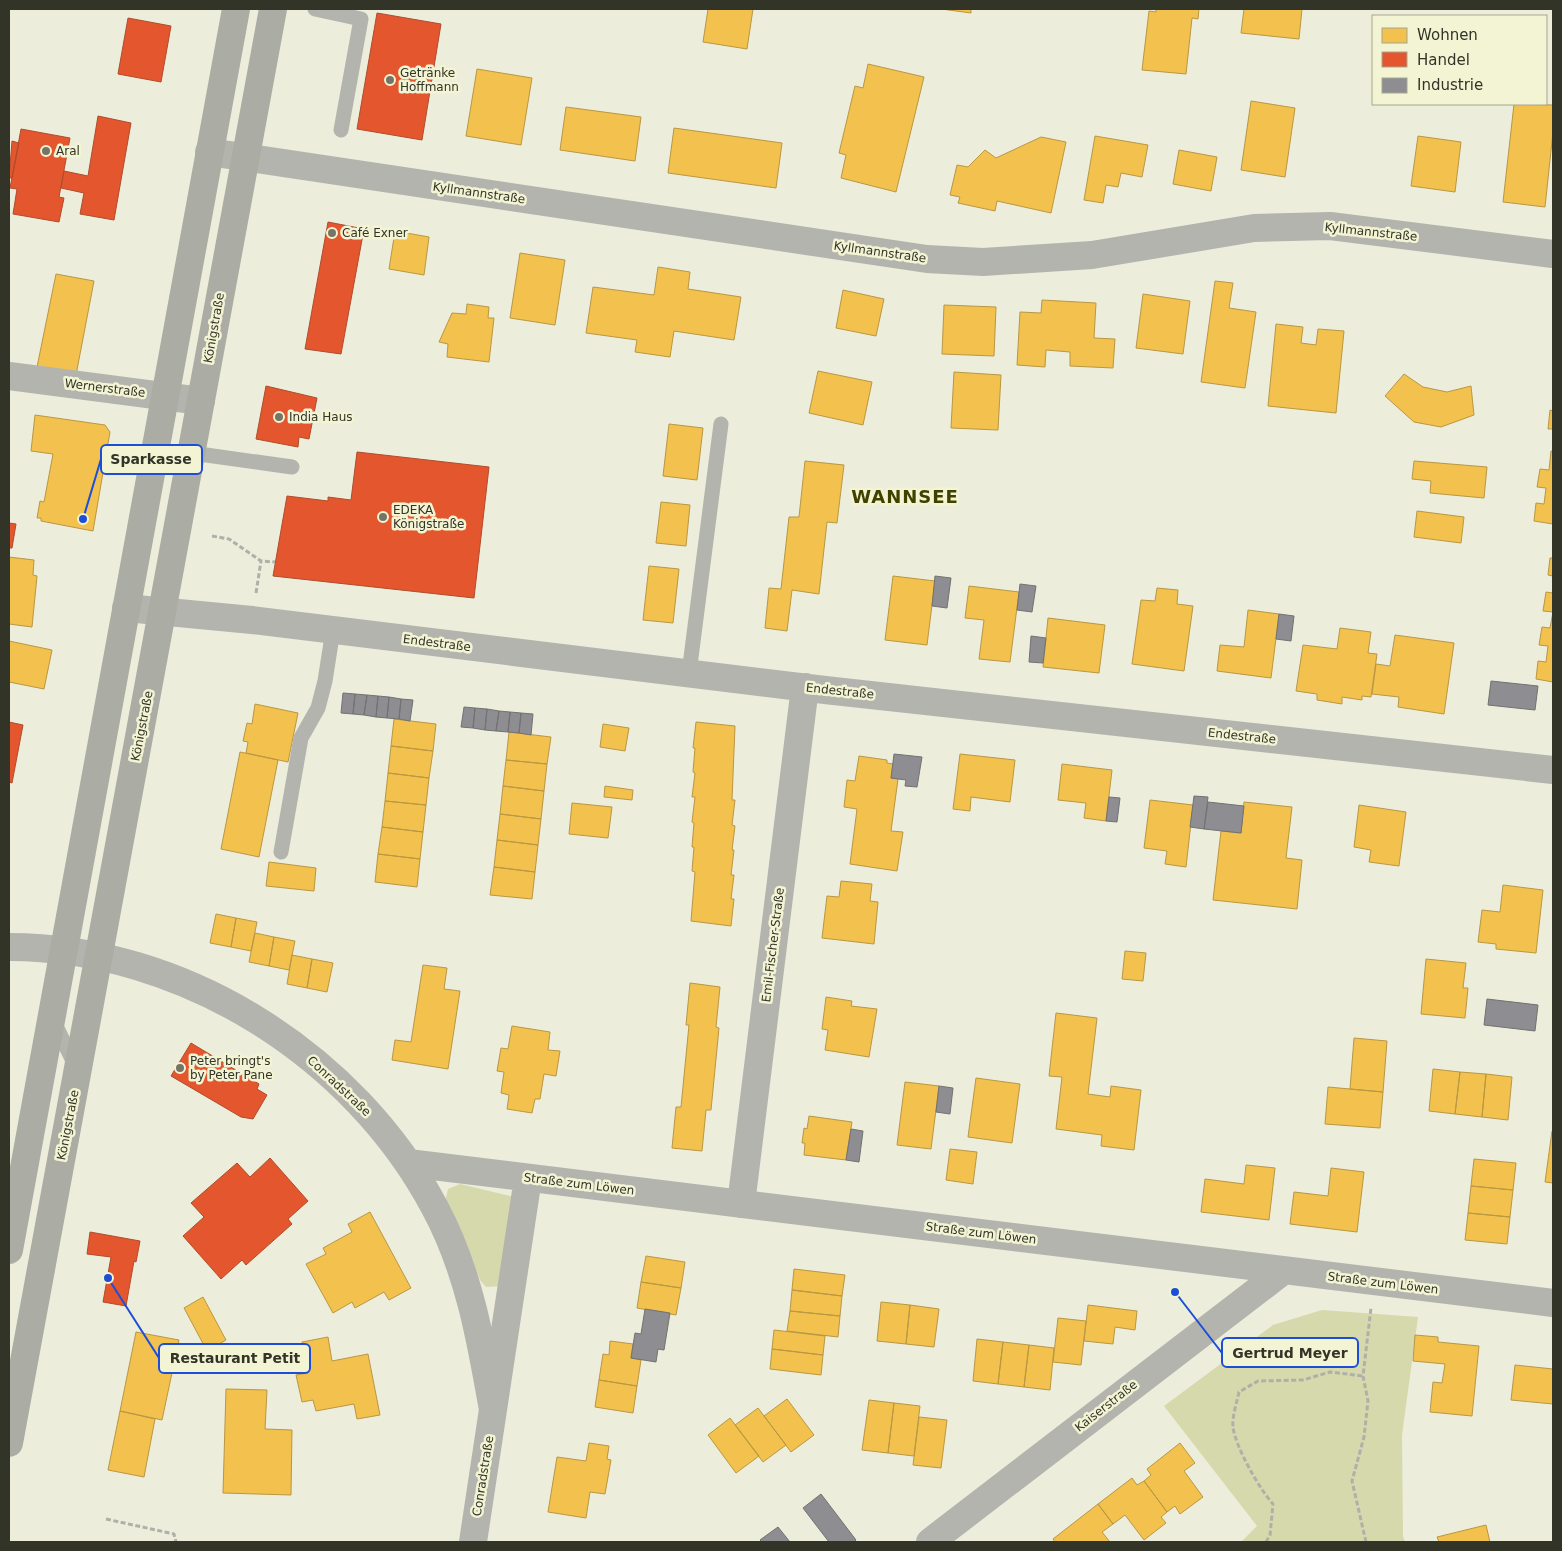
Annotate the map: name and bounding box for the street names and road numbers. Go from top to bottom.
street label: Kyllmannstraße [432,180,526,206]
street label: Kyllmannstraße [1324,220,1418,244]
street label: Kyllmannstraße [833,239,927,265]
street label: Königstraße [201,292,227,364]
street label: Wernerstraße [64,376,146,400]
street label: Endestraße [402,632,472,654]
street label: Endestraße [805,680,875,702]
street label: Königstraße [128,690,156,762]
street label: Endestraße [1207,725,1277,747]
street label: Emil-Fischer-Straße [759,887,787,1003]
street label: Conradstraße [304,1053,374,1119]
street label: Königstraße [54,1089,82,1161]
street label: Straße zum Löwen [523,1170,635,1198]
street label: Straße zum Löwen [925,1219,1037,1247]
street label: Straße zum Löwen [1327,1269,1439,1297]
street label: Kaiserstraße [1072,1377,1140,1435]
street label: Conradstraße [470,1435,496,1517]

